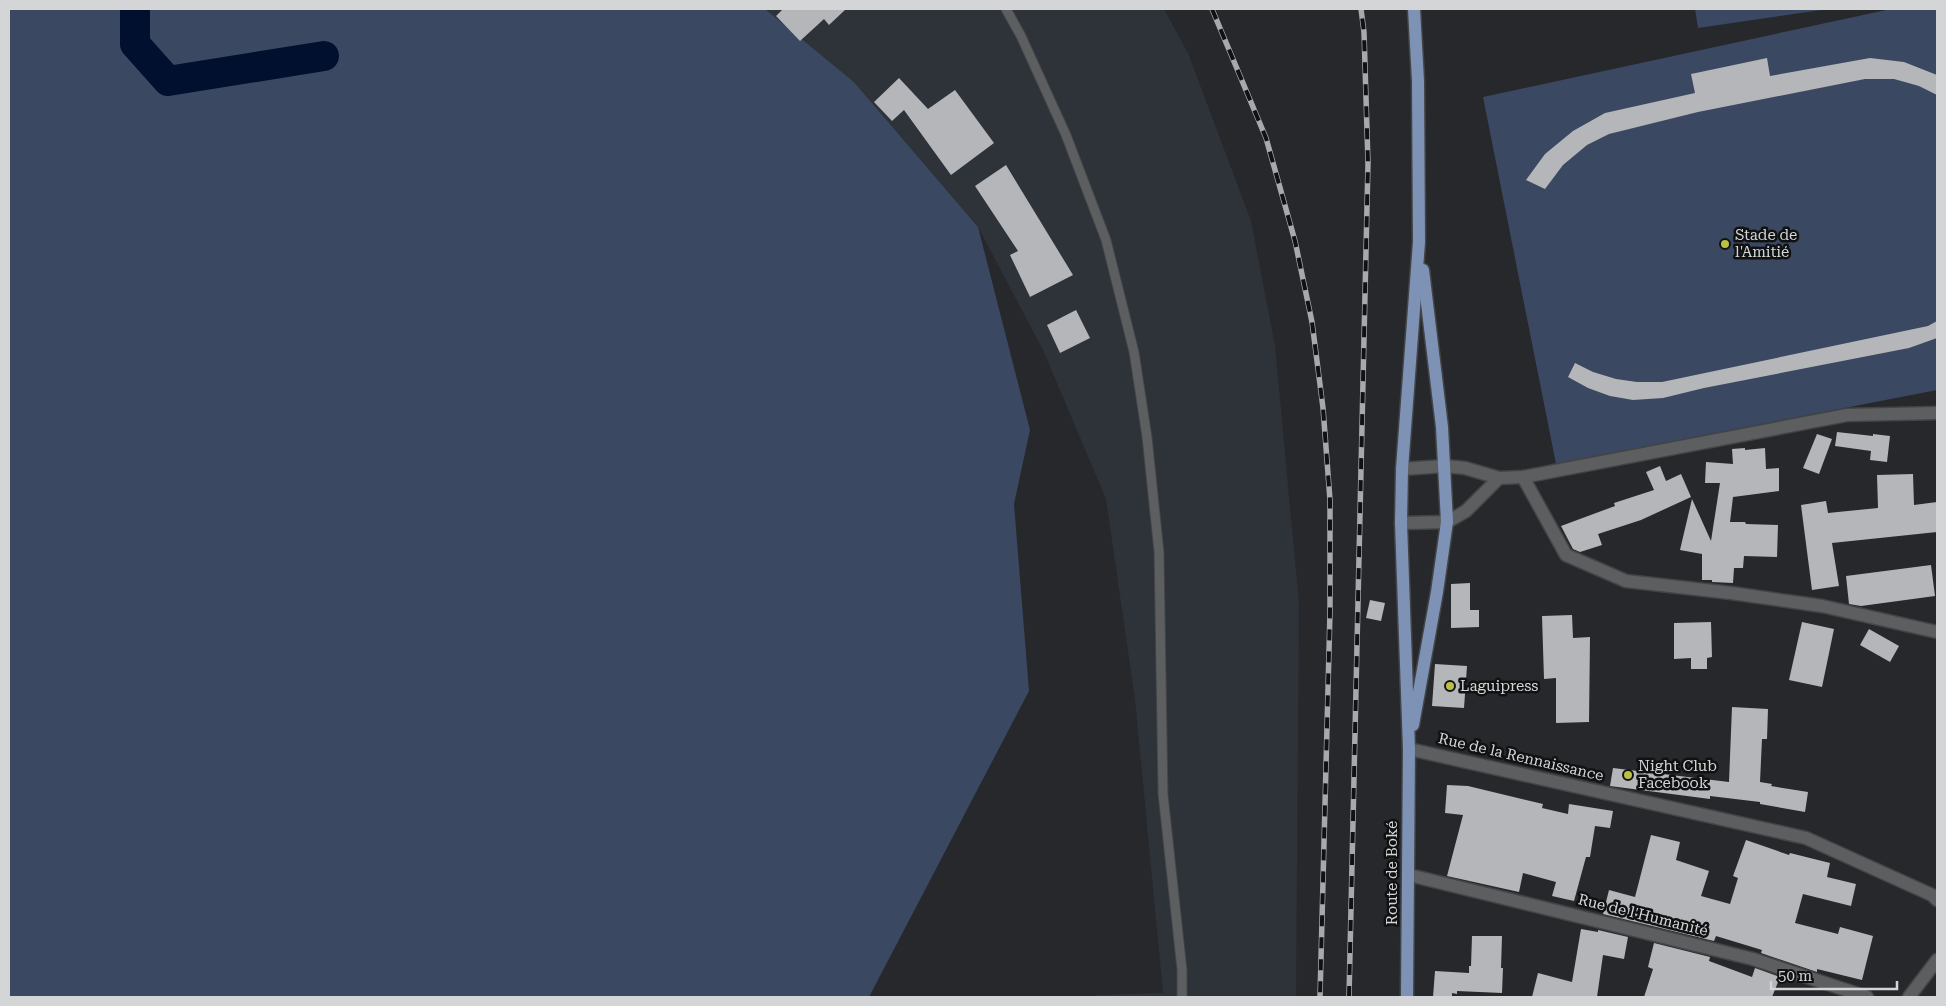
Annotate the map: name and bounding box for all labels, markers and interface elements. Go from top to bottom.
place label: Stade de l'Amitié [1735,226,1797,261]
marker: Stade de l'Amitié [1719,238,1731,250]
place label: Laguipress [1460,677,1538,695]
marker: Laguipress [1444,680,1456,692]
street label: Rue de la Rennaissance [1437,729,1605,785]
place label: Night Club Facebook [1638,757,1717,792]
marker: Night Club Facebook [1622,769,1634,781]
street label: Route de Boké [1383,821,1401,925]
street label: Rue de l'Humanité [1576,890,1710,940]
scale bar [1771,958,1897,990]
text: 50 m [1778,967,1813,985]

